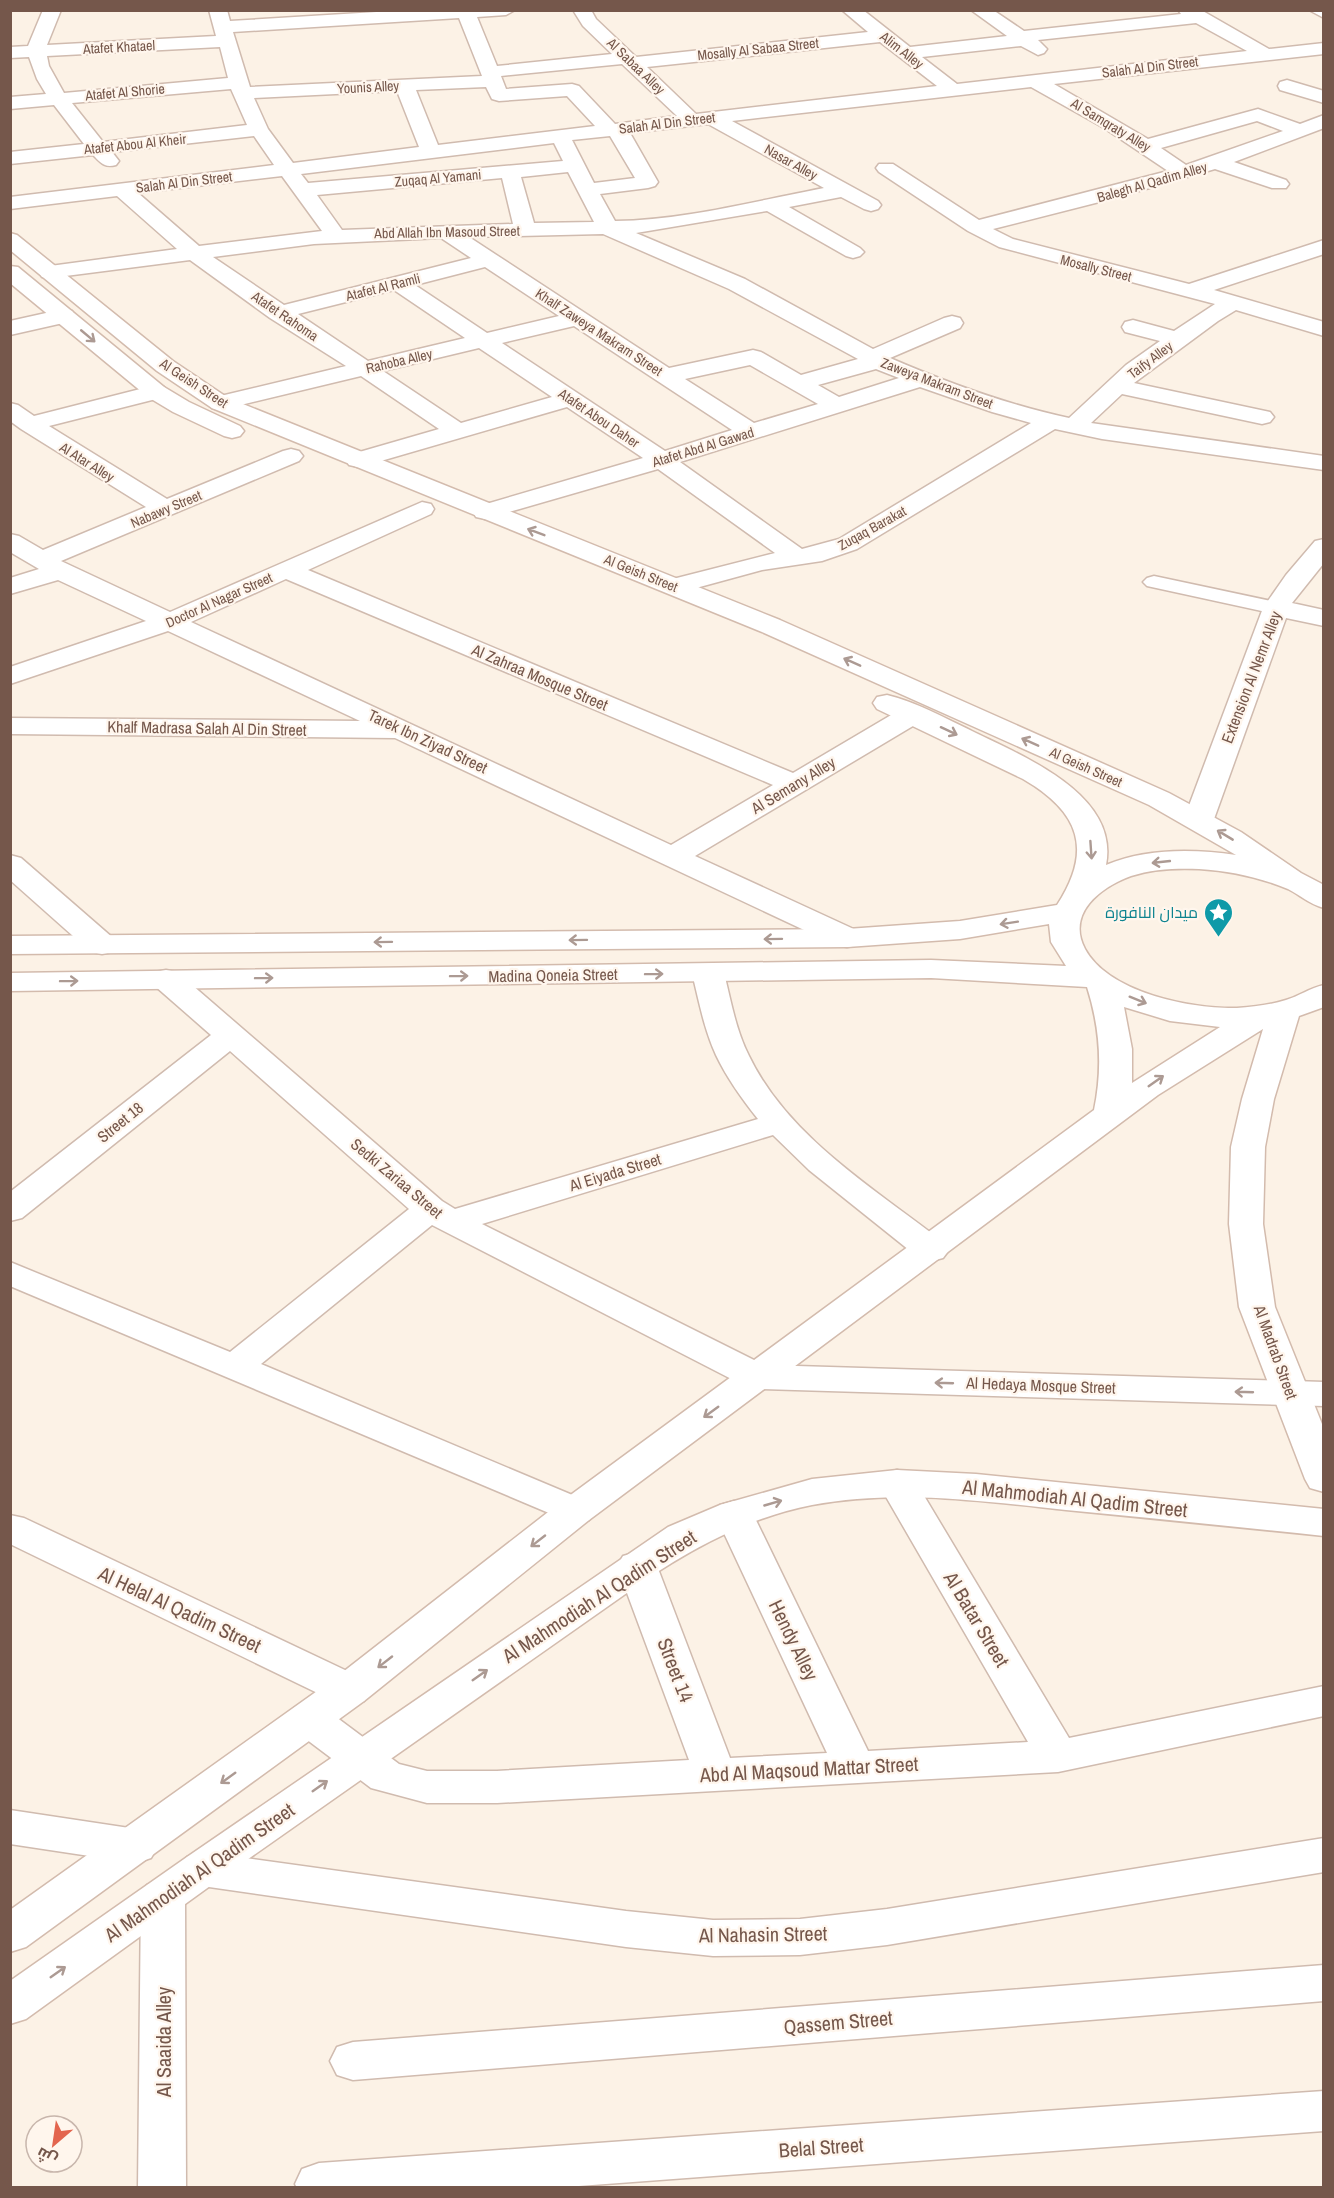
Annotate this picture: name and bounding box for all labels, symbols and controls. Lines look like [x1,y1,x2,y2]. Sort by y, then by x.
street label: Alim Alley [876,27,928,73]
street label: Al Sabaa Alley [602,33,669,98]
street label: Mosally Al Sabaa Street [696,34,820,64]
street label: Atafet Khatael [82,36,155,58]
street label: Salah Al Din Street [1101,52,1199,82]
street label: Younis Alley [336,76,400,98]
street label: Atafet Al Shorie [83,80,166,105]
street label: Al Samqraty Alley [1067,94,1154,156]
street label: Salah Al Din Street [618,108,716,138]
street label: Atafet Abou Al Kheir [82,130,187,158]
street label: Nasar Alley [761,140,821,184]
street label: Balegh Al Qadim Alley [1095,158,1209,206]
street label: Zuqaq Al Yamani [394,165,482,191]
street label: Salah Al Din Street [135,167,233,197]
street label: Abd Allah Ibn Masoud Street [373,222,520,242]
street label: Mosally Street [1059,250,1133,286]
street label: Atafet Al Ramli [343,269,422,305]
street label: Khalf Zaweya Makram Street [532,284,666,380]
street label: Atafet Rahoma [247,287,322,345]
one-way arrow [80,329,95,343]
street label: Taify Alley [1124,337,1176,383]
street label: Rahoba Alley [364,345,434,377]
street label: Zaweya Makram Street [878,353,996,413]
street label: Al Geish Street [156,354,232,412]
street label: Atafet Abou Daher [554,384,643,452]
street label: Atafet Abd Al Gawad [649,423,756,471]
street label: Al Atar Alley [55,438,118,486]
street label: Nabawy Street [128,486,204,532]
street label: Zuqaq Barakat [835,502,909,554]
one-way arrow [528,526,546,537]
street label: Al Geish Street [601,550,680,596]
street label: Doctor Al Nagar Street [163,568,275,632]
street label: Extension Al Nemr Alley [1216,607,1287,746]
street label: Al Zahraa Mosque Street [468,638,612,716]
one-way arrow [844,656,862,668]
street label: Tarek Ibn Ziyad Street [365,704,492,778]
street label: Khalf Madrasa Salah Al Din Street [107,715,307,741]
one-way arrow [940,726,958,737]
one-way arrow [1022,736,1040,747]
street label: Al Geish Street [1046,743,1125,791]
street label: Al Semany Alley [746,751,840,819]
one-way arrow [1217,829,1234,841]
one-way arrow [1086,840,1097,859]
one-way arrow [1152,857,1171,868]
place icon: ميدان النافورة [1203,896,1235,938]
place label: ميدان النافورة [1105,901,1198,923]
one-way arrow [1000,917,1020,928]
one-way arrow [764,933,784,945]
one-way arrow [569,934,589,946]
one-way arrow [374,936,394,948]
street label: Madina Qoneia Street [488,963,618,987]
one-way arrow [643,968,663,980]
one-way arrow [448,970,468,982]
one-way arrow [253,972,273,984]
one-way arrow [58,975,78,986]
one-way arrow [1128,996,1146,1007]
one-way arrow [1148,1075,1164,1087]
street label: Street 18 [92,1097,148,1147]
street label: Sedki Zariaa Street [346,1133,448,1223]
street label: Al Eiyada Street [565,1148,664,1197]
street label: Al Madrab Street [1248,1301,1303,1402]
street label: Al Hedaya Mosque Street [965,1371,1116,1399]
one-way arrow [935,1377,955,1388]
one-way arrow [1235,1386,1255,1397]
one-way arrow [703,1405,719,1418]
street label: Al Mahmodiah Al Qadim Street [960,1473,1189,1523]
one-way arrow [763,1497,782,1508]
street label: Al Mahmodiah Al Qadim Street [496,1523,702,1669]
one-way arrow [530,1534,546,1547]
street label: Al Helal Al Qadim Street [93,1559,266,1659]
street label: Al Batar Street [937,1565,1016,1672]
street label: Hendy Alley [763,1595,825,1686]
street label: Street 14 [651,1634,701,1706]
one-way arrow [377,1655,393,1668]
one-way arrow [472,1669,488,1681]
street label: Abd Al Maqsoud Mattar Street [698,1750,919,1788]
one-way arrow [221,1772,237,1784]
one-way arrow [312,1780,328,1792]
street label: Al Mahmodiah Al Qadim Street [98,1796,300,1948]
street label: Al Nahasin Street [698,1919,828,1949]
one-way arrow [50,1966,66,1978]
street label: Al Saaida Alley [150,1986,177,2098]
street label: Qassem Street [782,2004,894,2040]
north arrow [24,2114,84,2174]
street label: Belal Street [778,2131,865,2163]
text: ش [32,2143,61,2172]

